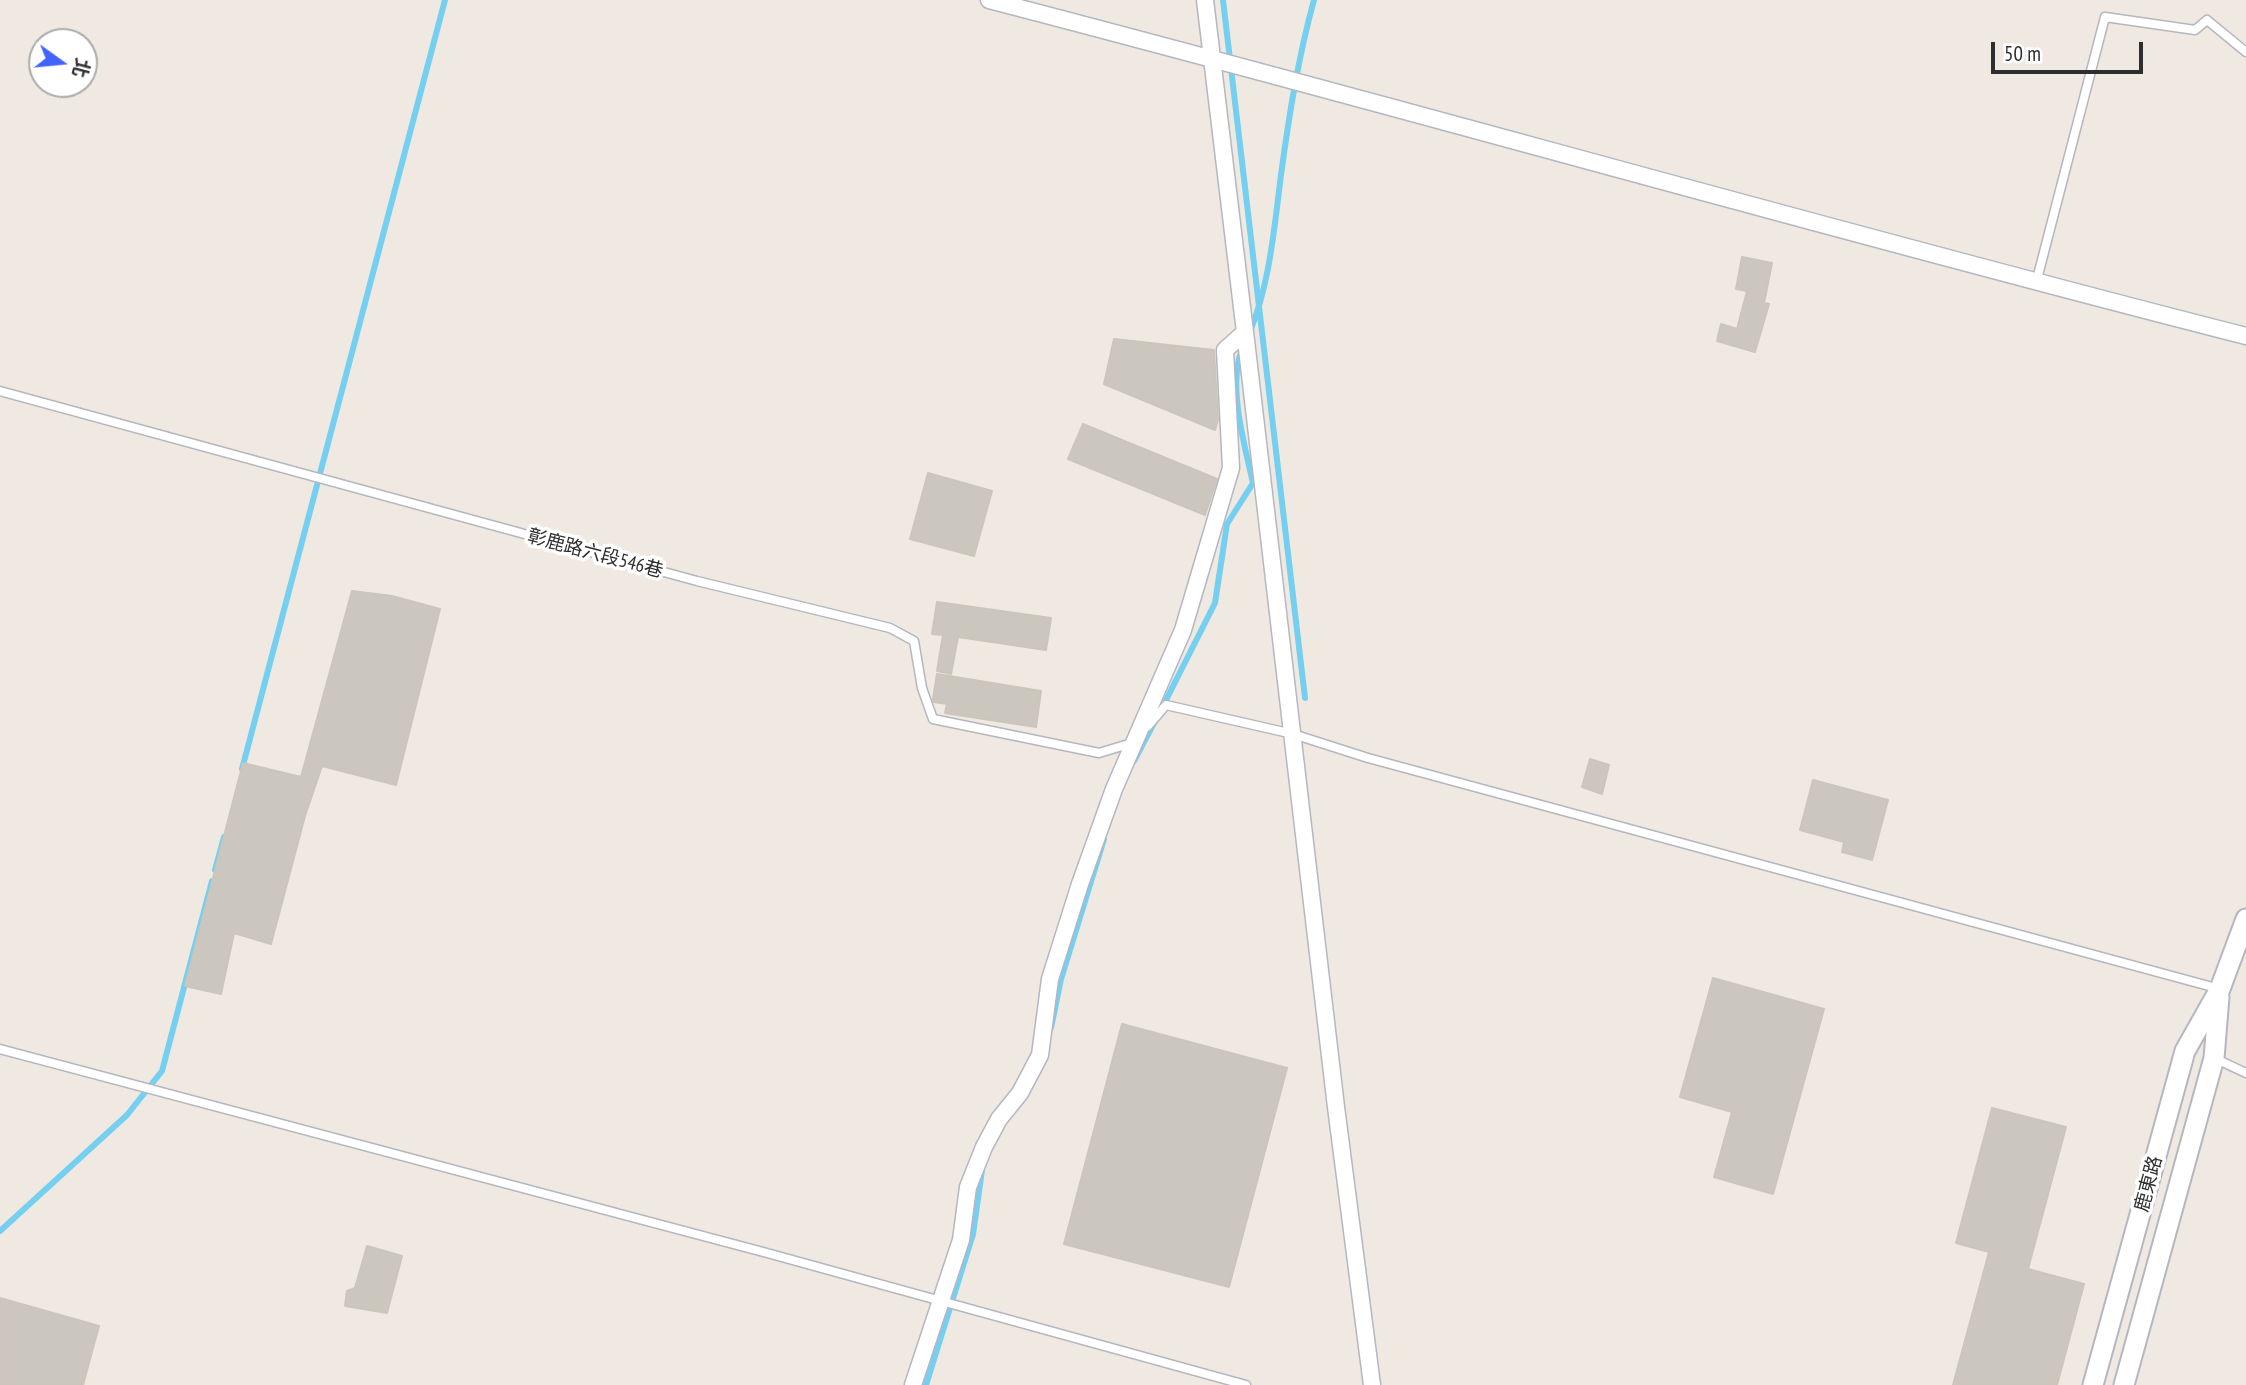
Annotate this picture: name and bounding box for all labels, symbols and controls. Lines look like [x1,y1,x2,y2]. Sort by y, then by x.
north arrow [28,28,98,98]
scale bar [1994,28,2146,72]
text: 50 m [2004,40,2041,67]
text: 北 [67,56,95,80]
street label: 彰鹿路六段546巷 [525,525,665,583]
street label: 鹿東路 [2131,1154,2167,1214]

